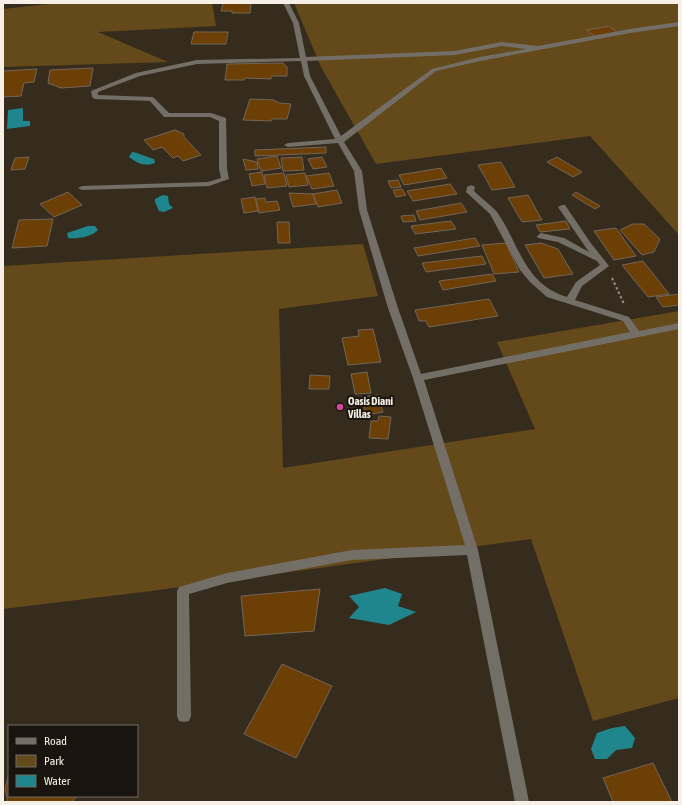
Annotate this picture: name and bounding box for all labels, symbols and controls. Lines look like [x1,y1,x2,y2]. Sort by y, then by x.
place label: Oasis Diani Villas [347,395,393,420]
marker: Oasis Diani Villas [335,402,345,412]
legend [8,725,138,797]
text: Road [44,734,67,748]
text: Park [44,754,65,768]
text: Water [44,774,71,788]

